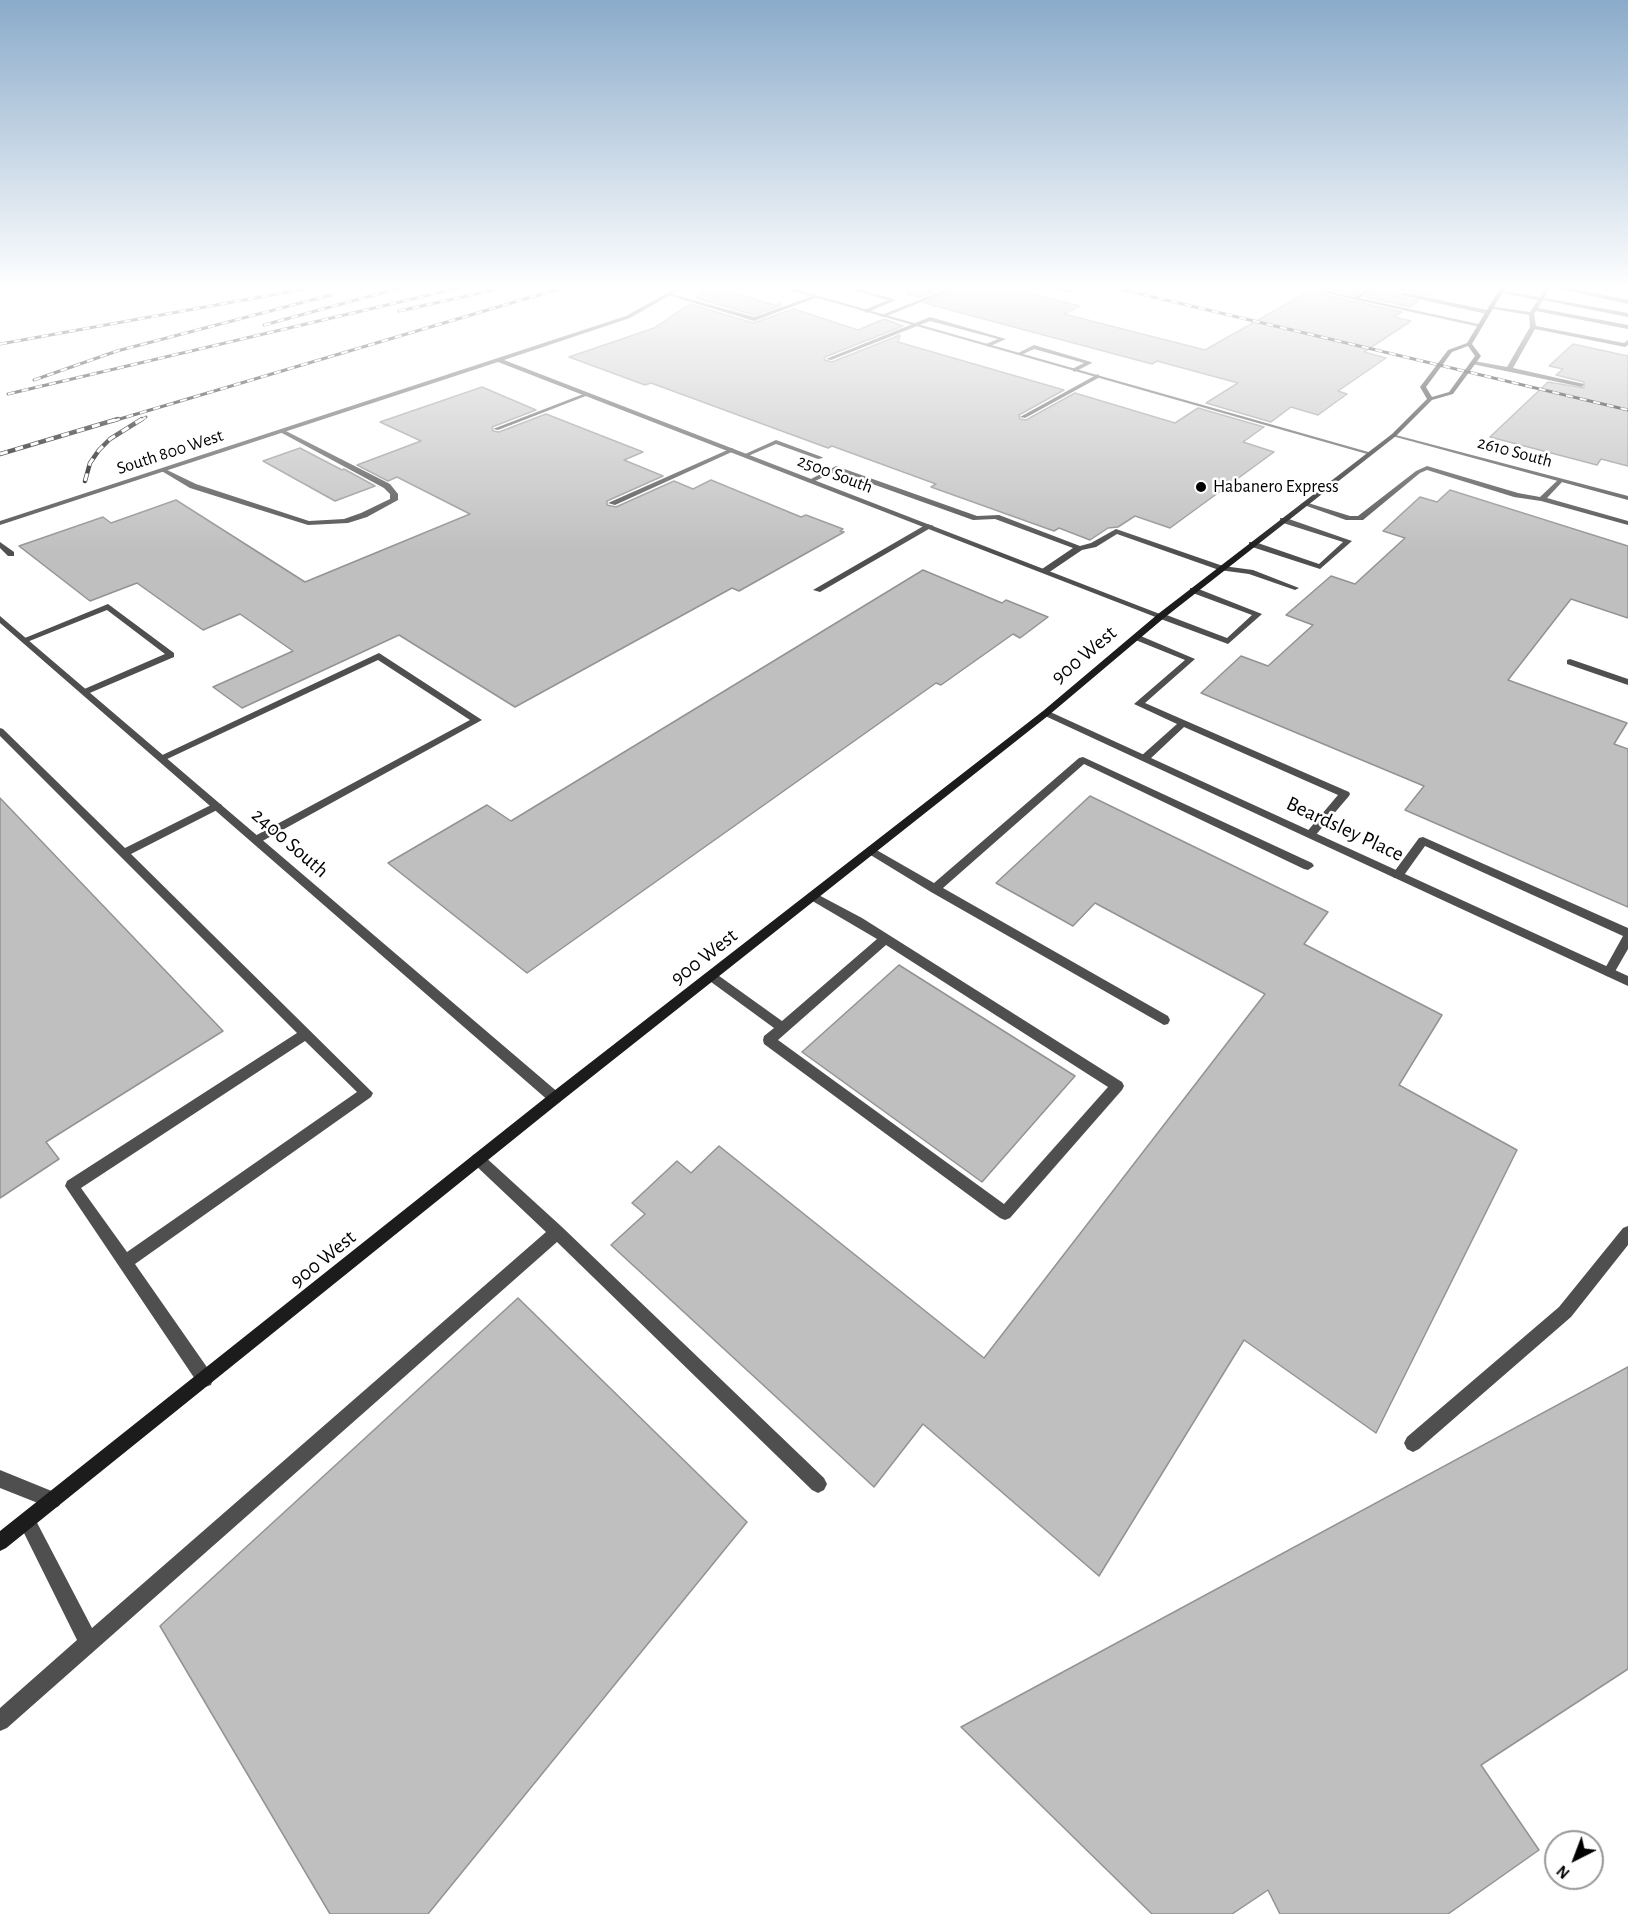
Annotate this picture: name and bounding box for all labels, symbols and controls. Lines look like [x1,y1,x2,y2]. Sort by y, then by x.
street label: South 800 West [114,425,226,479]
street label: 2610 South [1475,432,1555,472]
street label: 2500 South [794,450,876,498]
place label: Habanero Express [1213,476,1339,498]
marker: Habanero Express [1194,480,1208,494]
street label: 900 West [1046,620,1122,690]
street label: Beardsley Place [1282,791,1408,867]
street label: 2400 South [246,803,334,883]
street label: 900 West [666,923,742,991]
street label: 900 West [285,1225,361,1293]
north arrow [1544,1830,1604,1890]
text: N [1554,1862,1573,1882]

